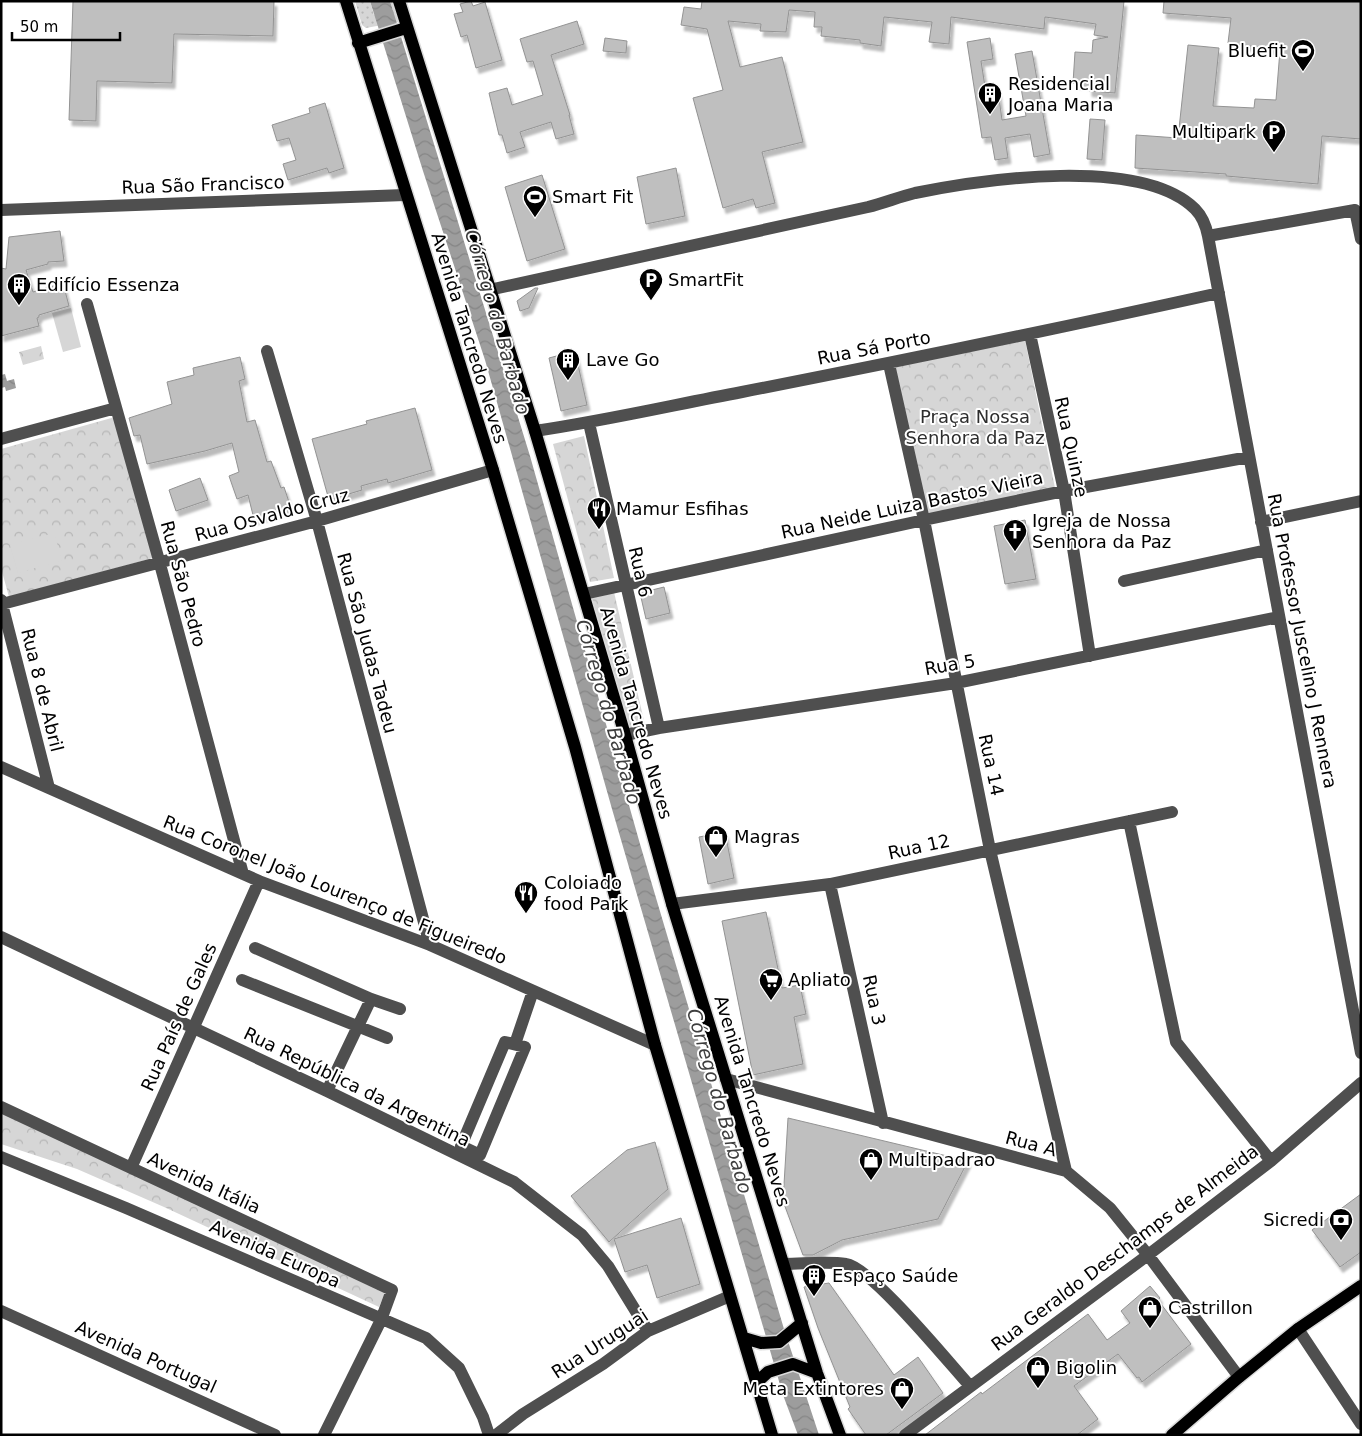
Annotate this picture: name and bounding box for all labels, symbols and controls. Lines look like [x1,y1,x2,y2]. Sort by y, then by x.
scale bar [12,10,120,42]
text: 50 m [20,18,58,36]
sports icon: Bluefit [1290,38,1316,72]
place label: Bluefit [1228,40,1286,61]
place label: Residencial Joana Maria [1007,73,1114,115]
building icon: Residencial Joana Maria [977,81,1003,115]
parking icon: Multipark [1261,119,1287,153]
place label: Multipark [1172,121,1257,142]
street label: Rua São Francisco [121,171,285,198]
sports icon: Smart Fit [522,184,548,218]
place label: Smart Fit [552,186,633,207]
water label: Córrego do Barbado [461,227,535,417]
street label: Avenida Tancredo Neves [427,230,512,446]
parking icon: SmartFit [638,267,664,301]
place label: SmartFit [668,269,744,290]
building icon: Edifício Essenza [6,272,32,306]
place label: Edifício Essenza [36,274,180,295]
street label: Rua Sá Porto [816,326,932,369]
building icon: Lave Go [555,347,581,381]
place label: Lave Go [586,349,659,370]
street label: Rua Quinze [1051,395,1092,499]
park label: Praça Nossa Senhora da Paz [905,406,1045,448]
street label: Rua Neide Luiza Bastos Vieira [779,466,1045,543]
street label: Rua Osvaldo Cruz [192,484,351,545]
street label: Rua Professor Juscelino J Rennera [1264,492,1341,790]
restaurant icon: Mamur Esfihas [586,496,612,530]
place label: Mamur Esfihas [616,498,749,519]
place label: Igreja de Nossa Senhora da Paz [1032,510,1171,552]
street label: Rua São Pedro [157,518,210,649]
church icon: Igreja de Nossa Senhora da Paz [1002,518,1028,552]
street label: Rua 6 [624,545,656,599]
street label: Rua São Judas Tadeu [333,550,402,736]
street label: Avenida Tancredo Neves [596,604,677,821]
water label: Córrego do Barbado [572,617,646,807]
street label: Rua 8 de Abril [17,626,68,754]
street label: Rua 5 [923,650,977,679]
street label: Rua 14 [975,732,1008,798]
street label: Rua Coronel João Lourenço de Figueiredo [160,811,510,968]
shop icon: Magras [703,824,729,858]
place label: Magras [734,826,800,847]
street label: Rua 12 [886,830,952,863]
place label: Coloiado food Park [544,872,629,914]
restaurant icon: Coloiado food Park [513,880,539,914]
street label: Rua País de Gales [136,940,221,1094]
supermarket icon: Apliato [758,967,784,1001]
place label: Apliato [788,969,851,990]
street label: Rua 3 [859,973,890,1027]
street label: Avenida Tancredo Neves [710,993,795,1209]
water label: Córrego do Barbado [683,1006,757,1196]
street label: Rua República da Argentina [240,1022,474,1151]
street label: Rua A [1003,1127,1060,1161]
street label: Rua Geraldo Deschamps de Almeida [987,1140,1262,1355]
street label: Avenida Itália [144,1147,264,1218]
shop icon: Multipadrao [858,1147,884,1181]
place label: Multipadrao [888,1149,995,1170]
bank icon: Sicredi [1328,1207,1354,1241]
place label: Sicredi [1263,1209,1324,1230]
street label: Avenida Europa [207,1215,344,1292]
building icon: Espaço Saúde [801,1263,827,1297]
place label: Espaço Saúde [832,1265,958,1286]
shop icon: Castrillon [1137,1295,1163,1329]
place label: Castrillon [1168,1297,1253,1318]
street label: Rua Uruguai [548,1305,652,1383]
street label: Avenida Portugal [72,1316,220,1397]
shop icon: Bigolin [1025,1355,1051,1389]
place label: Bigolin [1056,1357,1117,1378]
shop icon: Meta Extintores [889,1376,915,1410]
place label: Meta Extintores [743,1378,884,1399]

